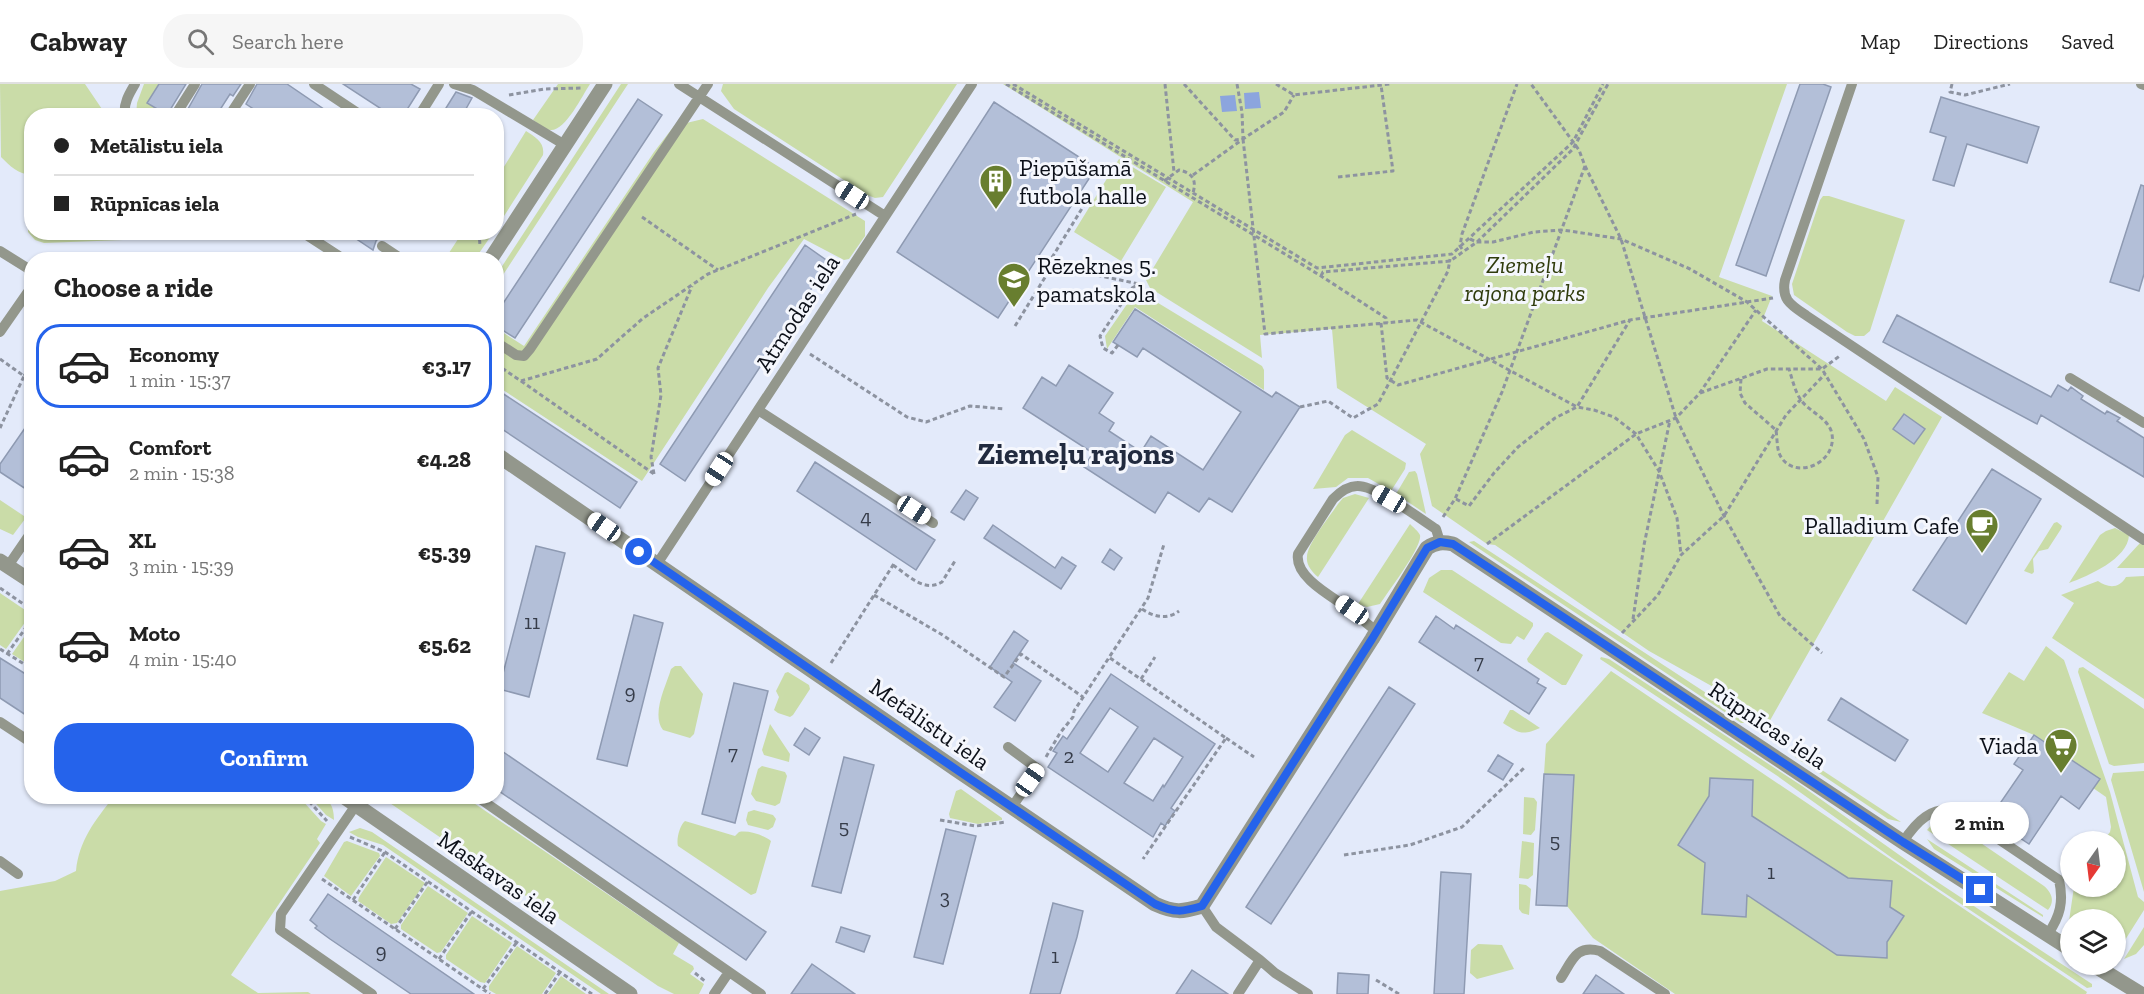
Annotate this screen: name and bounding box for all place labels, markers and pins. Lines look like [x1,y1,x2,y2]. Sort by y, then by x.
place label: Piepūšamā futbola halle [1019,153,1147,210]
building icon: Piepūšamā futbola halle [978,163,1014,210]
place label: Rēzeknes 5. pamatskola [1037,251,1156,308]
school or university icon: Rēzeknes 5. pamatskola [996,261,1032,308]
cafe icon: Palladium Cafe [1964,507,2000,554]
place label: Palladium Cafe [1804,511,1959,540]
supermarket icon: Viada [2043,727,2079,774]
place label: Viada [1979,731,2038,760]

